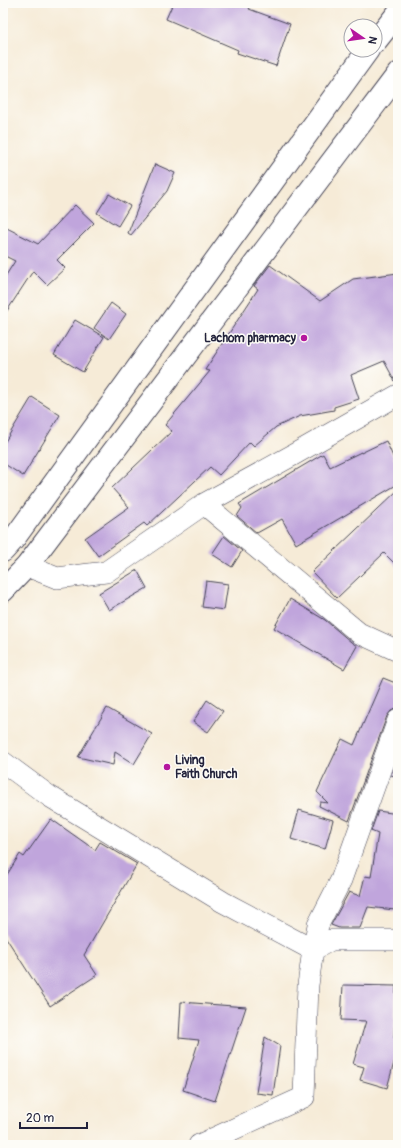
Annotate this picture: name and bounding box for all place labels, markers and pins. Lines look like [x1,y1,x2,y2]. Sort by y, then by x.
place label: Lachom pharmacy [204,331,297,346]
marker: Lachom pharmacy [299,333,309,343]
place label: Living Faith Church [175,753,238,782]
marker: Living Faith Church [162,762,172,772]

